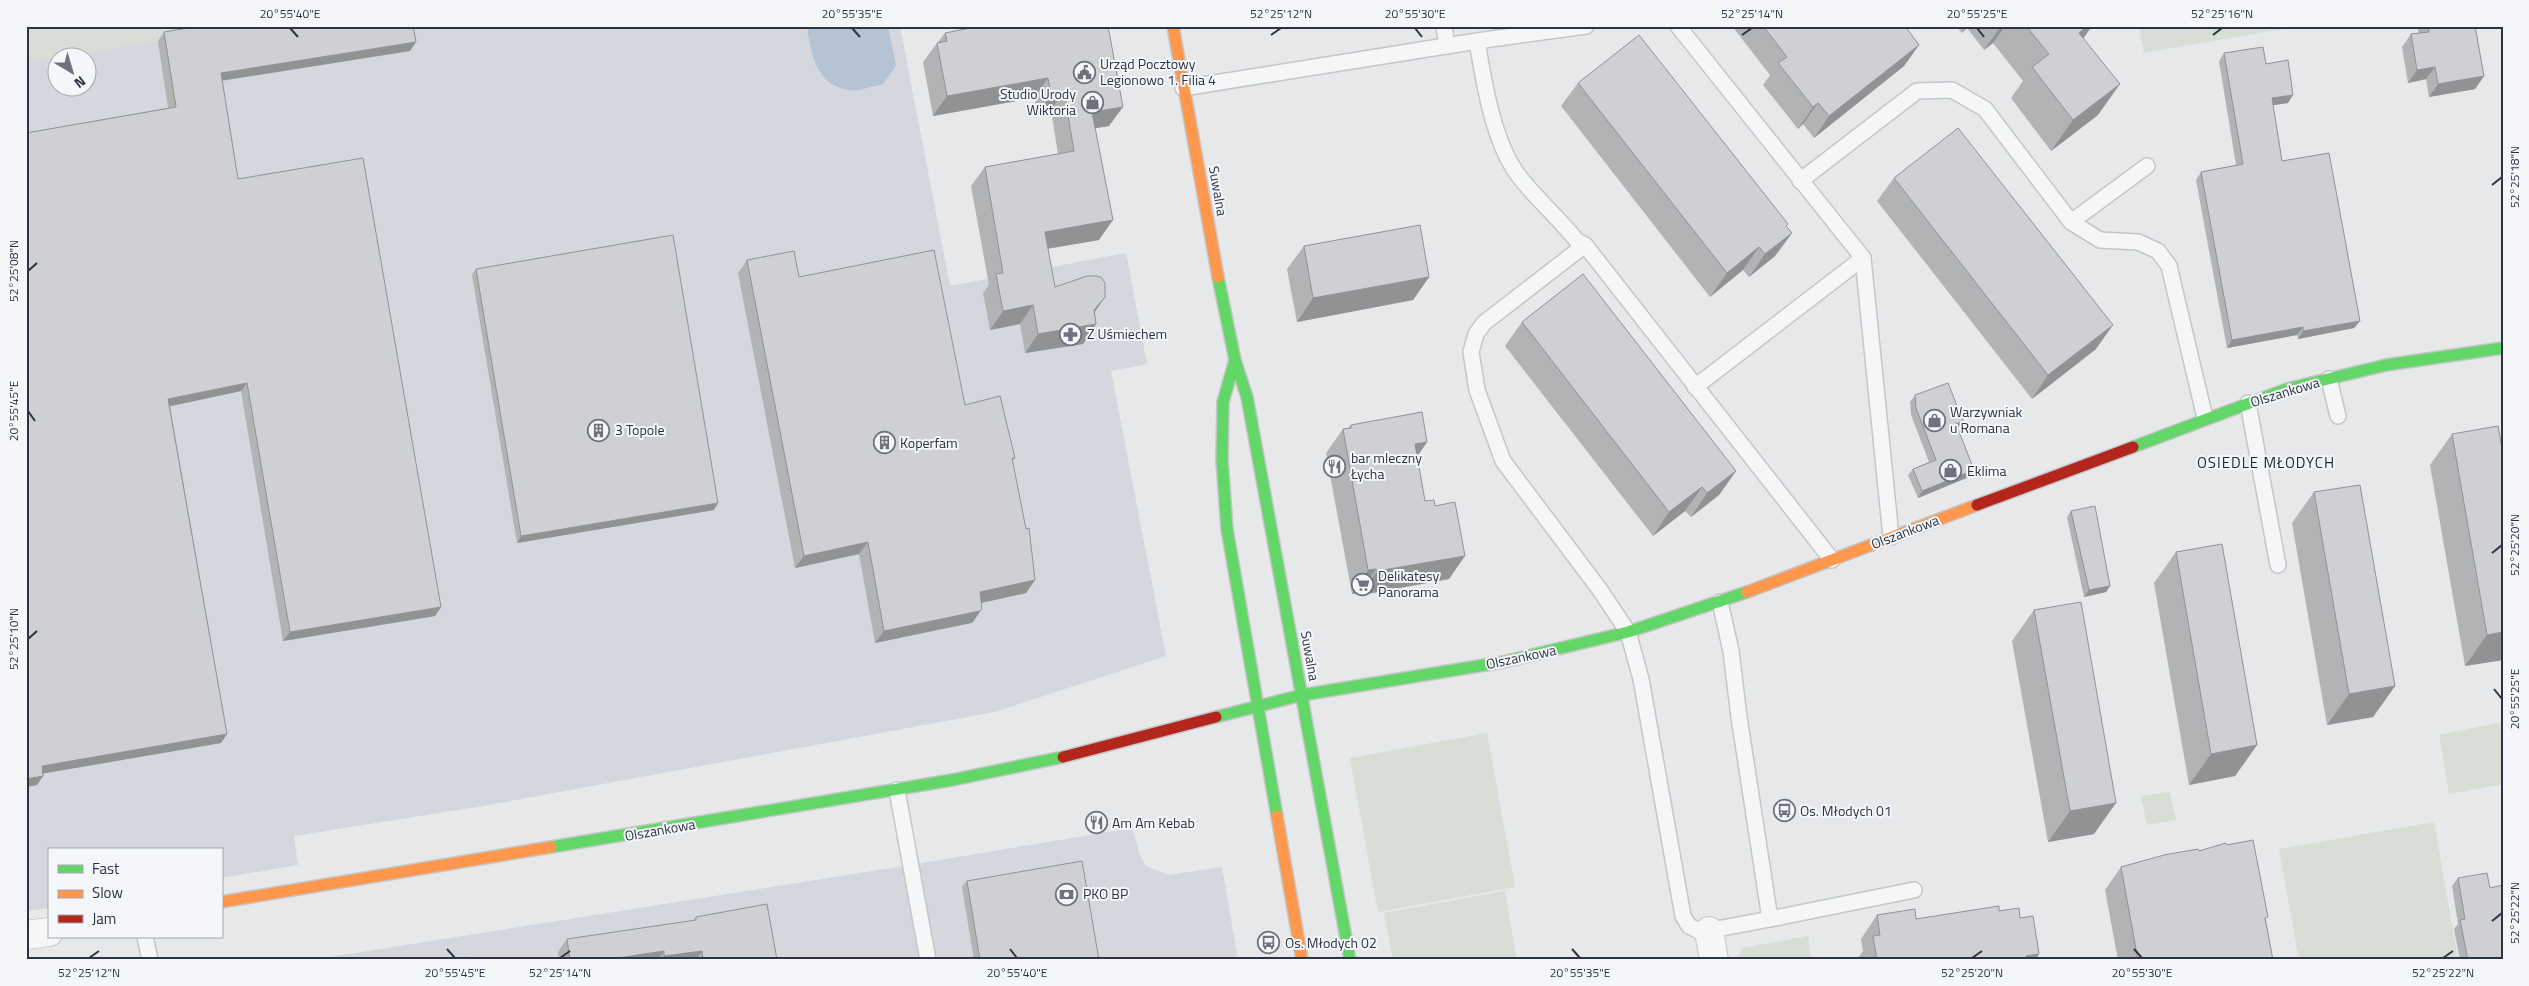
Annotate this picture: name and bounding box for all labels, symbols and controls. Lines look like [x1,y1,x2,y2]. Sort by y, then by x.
text: 20°55'40"E [260,4,321,23]
text: 20°55'35"E [822,4,883,23]
text: 52°25'12"N [1250,4,1312,23]
text: 20°55'30"E [1385,4,1446,23]
text: 52°25'14"N [1721,4,1783,23]
text: 20°55'25"E [1947,4,2008,23]
text: 52°25'16"N [2191,4,2253,23]
north arrow [48,48,98,98]
place label: Urząd Pocztowy Legionowo 1. Filia 4 [1100,53,1216,90]
public building icon: Urząd Pocztowy Legionowo 1. Filia 4 [1072,60,1096,84]
text: N [70,71,91,94]
place label: Studio Urody Wiktoria [1000,83,1076,120]
shop icon: Studio Urody Wiktoria [1080,90,1104,114]
text: 52°25'18"N [2505,146,2524,208]
street label: Suwalna [1204,164,1233,218]
text: 52°25'08"N [4,240,23,302]
pharmacy icon: Z Uśmiechem [1059,322,1083,346]
place label: Z Uśmiechem [1087,323,1167,344]
street label: Olszankowa [2248,371,2322,412]
text: 20°55'45"E [4,380,23,441]
place label: Warzywniak u Romana [1950,401,2022,438]
shop icon: Warzywniak u Romana [1922,408,1946,432]
building icon: 3 Topole [587,418,611,442]
place label: 3 Topole [615,419,664,440]
building icon: Koperfam [872,431,896,455]
place label: Koperfam [900,432,958,453]
place label: bar mleczny Łycha [1350,447,1422,484]
district label: OSIEDLE MŁODYCH [2197,451,2335,474]
restaurant icon: bar mleczny Łycha [1323,454,1347,478]
shop icon: Eklima [1939,459,1963,483]
place label: Eklima [1967,460,2006,481]
street label: Olszankowa [1868,509,1942,554]
text: 52°25'20"N [2505,514,2524,576]
place label: Delikatesy Panorama [1378,565,1439,602]
supermarket icon: Delikatesy Panorama [1350,572,1374,596]
text: 52°25'10"N [4,608,23,670]
street label: Suwalna [1296,629,1325,683]
street label: Olszankowa [1484,639,1558,674]
text: 20°55'25"E [2505,668,2524,729]
bus stop icon: Os. Młodych 01 [1772,799,1796,823]
place label: Os. Młodych 01 [1800,800,1892,821]
restaurant icon: Am Am Kebab [1084,811,1108,835]
place label: Am Am Kebab [1112,812,1195,833]
street label: Olszankowa [623,813,697,846]
legend [48,848,222,938]
text: Fast [92,857,120,880]
text: Slow [92,881,123,904]
bank icon: PKO BP [1055,882,1079,906]
text: 52°25'22"N [2505,882,2524,944]
place label: PKO BP [1083,883,1128,904]
text: Jam [92,907,116,930]
bus stop icon: Os. Młodych 02 [1257,931,1281,955]
place label: Os. Młodych 02 [1285,932,1377,953]
text: 52°25'12"N [58,963,120,982]
text: 20°55'45"E [425,963,486,982]
text: 52°25'14"N [529,963,591,982]
text: 20°55'40"E [987,963,1048,982]
text: 20°55'35"E [1550,963,1611,982]
text: 52°25'20"N [1941,963,2003,982]
text: 20°55'30"E [2112,963,2173,982]
text: 52°25'22"N [2412,963,2474,982]

